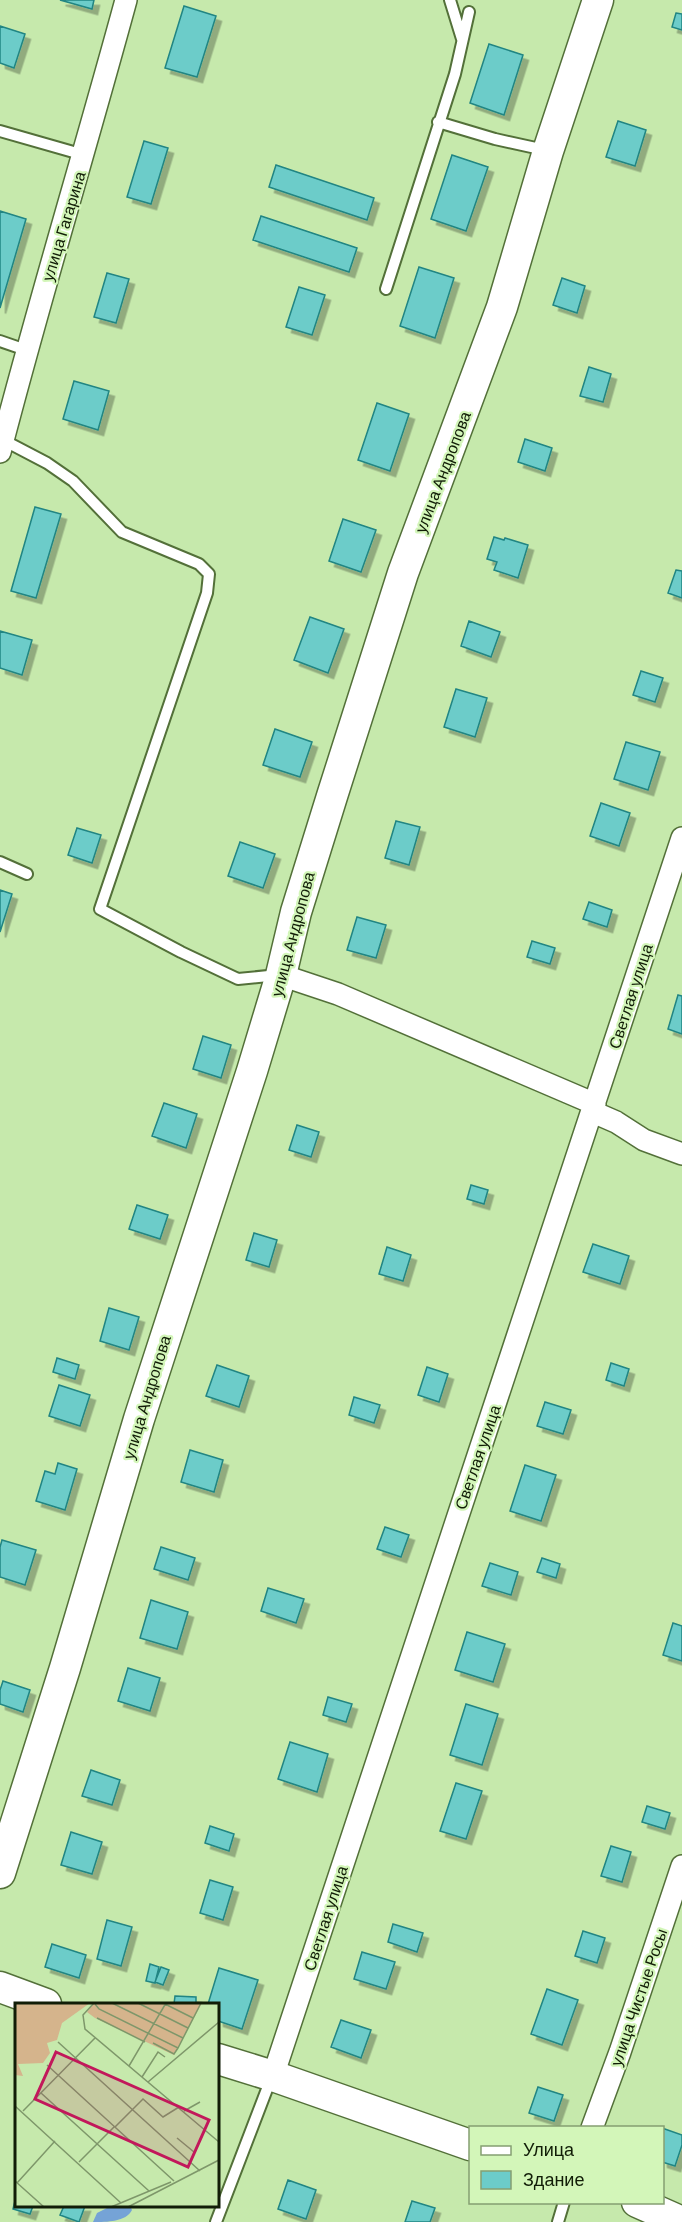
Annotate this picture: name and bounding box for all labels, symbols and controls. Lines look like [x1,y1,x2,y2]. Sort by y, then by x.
street label: улица Гагарина [37,169,89,283]
street label: улица Андропова [410,408,474,535]
street label: улица Андропова [266,869,318,999]
street label: Светлая улица [604,941,656,1051]
street label: улица Андропова [118,1333,174,1461]
street label: Светлая улица [450,1402,504,1512]
street label: Светлая улица [299,1863,351,1973]
street label: улица Чистые Росы [606,1926,670,2068]
inset map [15,2003,219,2207]
legend [469,2126,664,2204]
text: Улица [523,2138,575,2160]
text: Здание [523,2168,584,2190]

